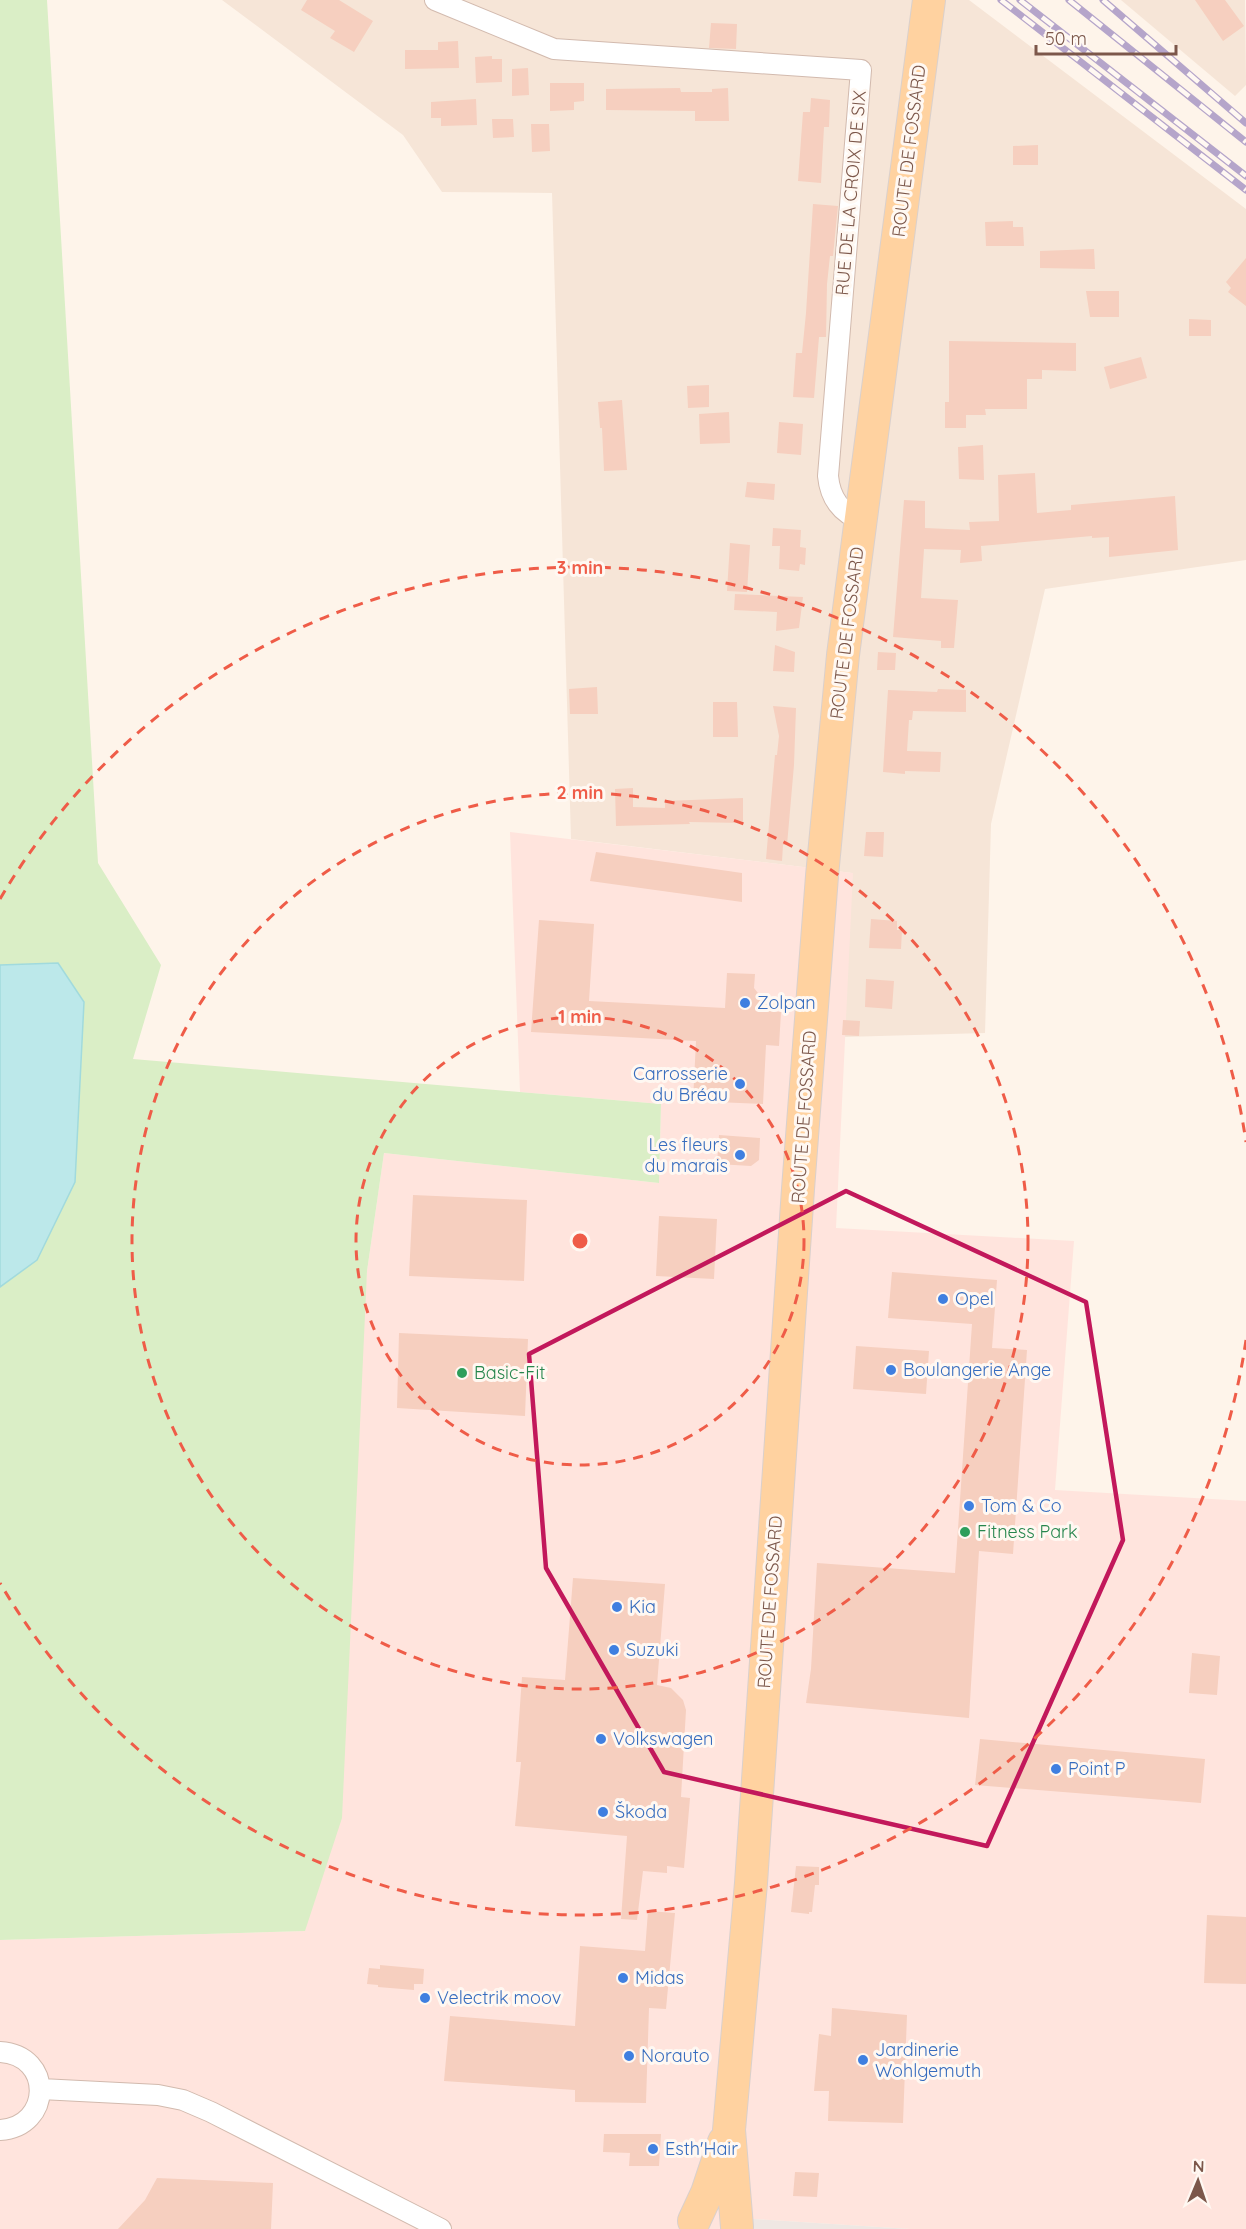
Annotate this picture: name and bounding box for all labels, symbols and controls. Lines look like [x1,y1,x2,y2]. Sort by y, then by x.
scale bar [1036,18,1176,56]
text: 50 m [1045,27,1087,50]
street label: ROUTE DE FOSSARD [887,63,930,238]
street label: RUE DE LA CROIX DE SIX [830,90,871,296]
street label: ROUTE DE FOSSARD [825,545,868,720]
text: 3 min [557,556,603,579]
text: 2 min [557,781,603,804]
place label: Zolpan [757,991,816,1014]
marker: Zolpan [738,996,752,1010]
text: 1 min [558,1005,602,1028]
street label: ROUTE DE FOSSARD [786,1030,821,1204]
place label: Carrosserie du Bréau [633,1062,728,1106]
marker: Carrosserie du Bréau [733,1077,747,1091]
place label: Les fleurs du marais [644,1133,728,1177]
marker: Les fleurs du marais [733,1148,747,1162]
centre of rings [570,1231,590,1251]
place label: Opel [955,1287,994,1310]
marker: Opel [936,1292,950,1306]
place label: Boulangerie Ange [903,1358,1051,1381]
place label: Basic-Fit [474,1361,545,1384]
marker: Boulangerie Ange [884,1363,898,1377]
marker: Basic-Fit [455,1366,469,1380]
place label: Tom & Co [981,1494,1062,1517]
marker: Tom & Co [962,1499,976,1513]
street label: ROUTE DE FOSSARD [752,1515,787,1689]
place label: Fitness Park [977,1520,1078,1543]
marker: Fitness Park [958,1525,972,1539]
place label: Kia [629,1595,656,1618]
marker: Kia [610,1600,624,1614]
place label: Suzuki [626,1638,679,1661]
marker: Suzuki [607,1643,621,1657]
place label: Volkswagen [613,1727,714,1750]
marker: Volkswagen [594,1732,608,1746]
place label: Point P [1068,1757,1125,1780]
marker: Point P [1049,1762,1063,1776]
place label: Škoda [615,1800,667,1823]
marker: Škoda [596,1805,610,1819]
place label: Midas [635,1966,684,1989]
marker: Midas [616,1971,630,1985]
place label: Velectrik moov [437,1986,561,2009]
marker: Velectrik moov [418,1991,432,2005]
place label: Jardinerie Wohlgemuth [875,2038,981,2082]
place label: Norauto [641,2044,710,2067]
marker: Norauto [622,2049,636,2063]
marker: Jardinerie Wohlgemuth [856,2053,870,2067]
place label: Esth'Hair [665,2137,738,2160]
marker: Esth'Hair [646,2142,660,2156]
north arrow [1168,2151,1228,2211]
text: N [1192,2156,1205,2176]

